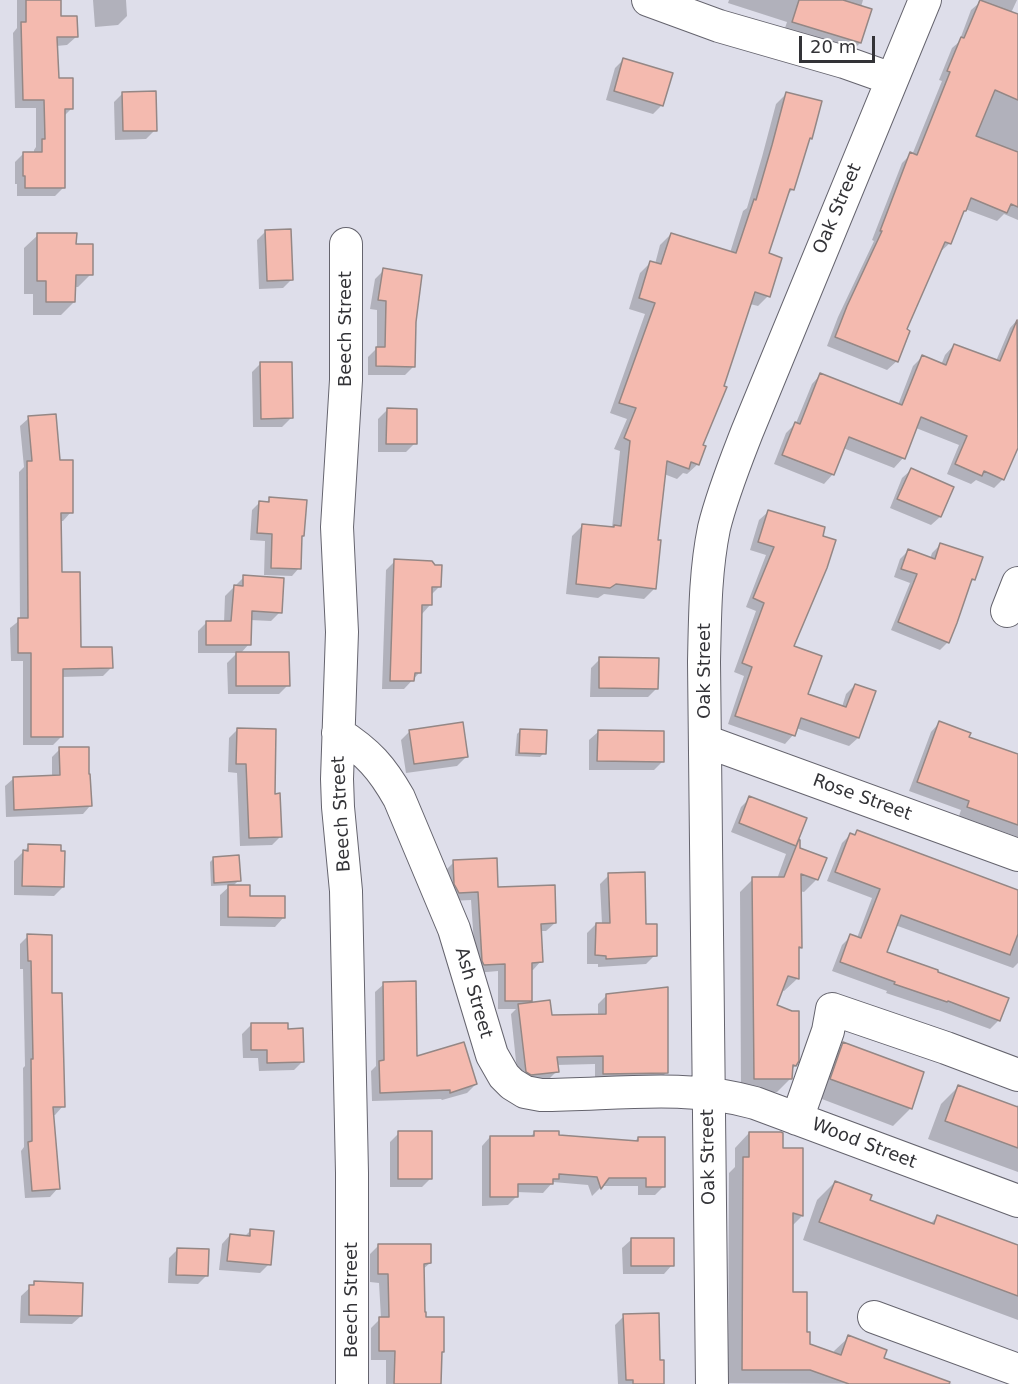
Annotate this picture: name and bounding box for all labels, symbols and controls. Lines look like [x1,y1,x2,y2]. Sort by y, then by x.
scale bar [802,24,878,62]
text: 20 m [810,36,856,57]
street label: Oak Street [809,161,867,257]
street label: Beech Street [335,271,357,387]
street label: Oak Street [694,623,716,719]
street label: Beech Street [328,755,356,873]
street label: Rose Street [810,770,914,826]
street label: Ash Street [450,945,496,1041]
street label: Oak Street [697,1109,721,1205]
street label: Wood Street [808,1114,920,1174]
street label: Beech Street [341,1242,363,1358]

